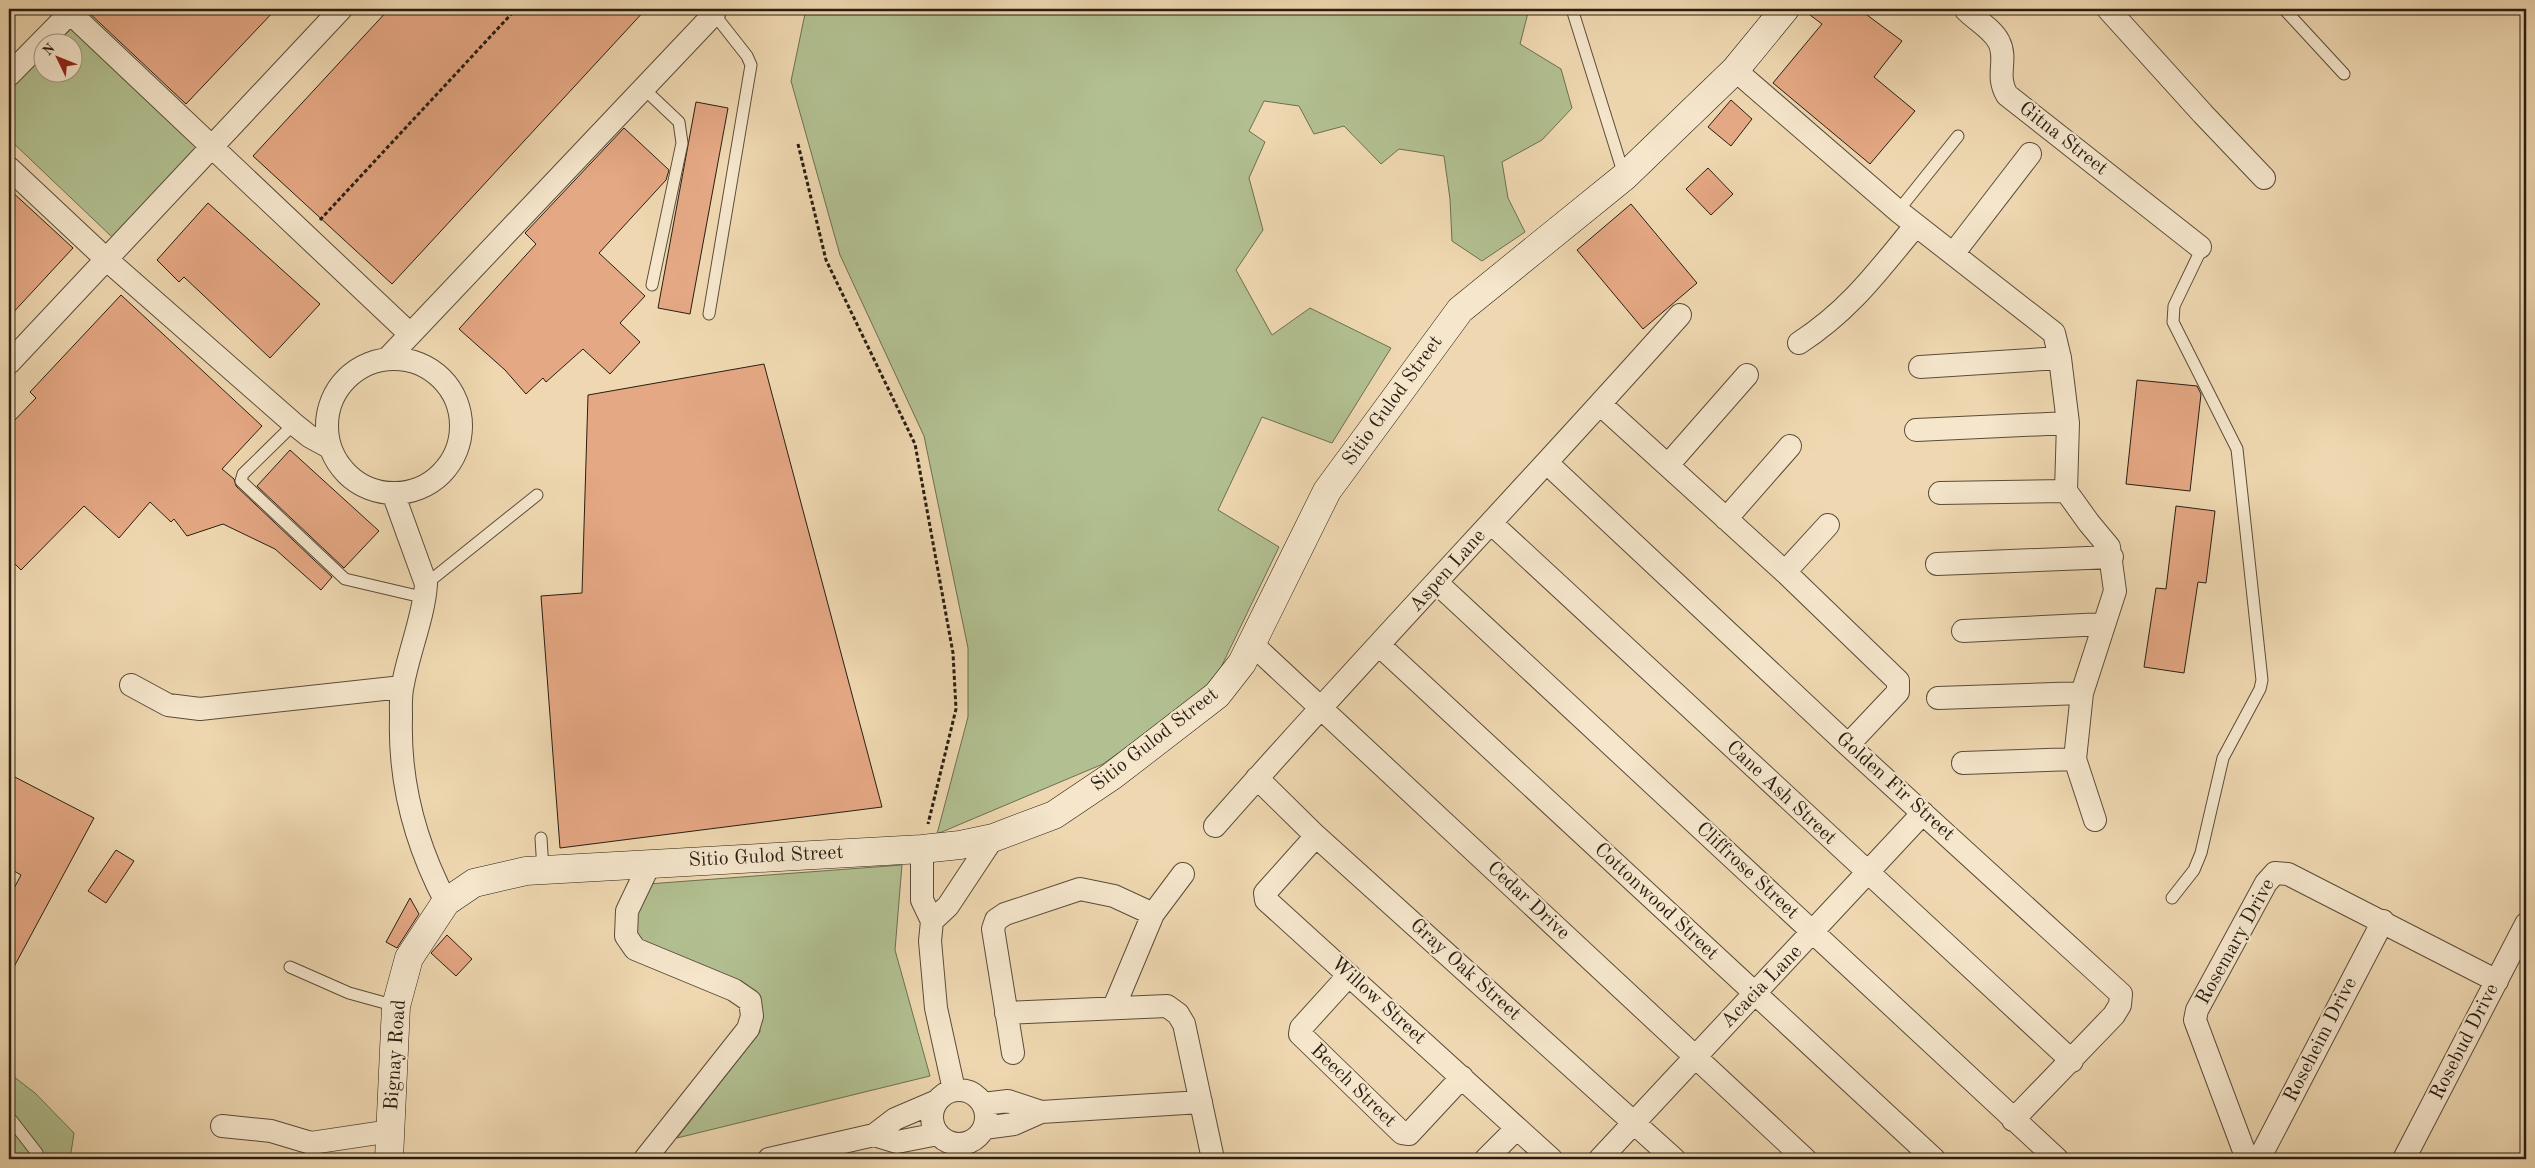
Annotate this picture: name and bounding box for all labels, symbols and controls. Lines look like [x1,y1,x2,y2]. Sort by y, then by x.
north arrow [32,32,82,82]
text: N [40,41,58,59]
street label: Gitna Street [2015,98,2111,180]
street label: Sitio Gulod Street [1339,332,1447,470]
street label: Aspen Lane [1406,526,1490,616]
street label: Sitio Gulod Street [1088,684,1222,796]
street label: Golden Fir Street [1832,729,1958,845]
street label: Cane Ash Street [1722,737,1840,849]
street label: Cliffrose Street [1692,819,1802,923]
street label: Cottonwood Street [1590,840,1722,964]
street label: Sitio Gulod Street [688,843,844,871]
street label: Cedar Drive [1483,858,1573,944]
street label: Rosemary Drive [2193,876,2279,1008]
street label: Gray Oak Street [1406,915,1524,1025]
street label: Acacia Lane [1718,942,1806,1032]
street label: Willow Street [1327,953,1429,1049]
street label: Roseheim Drive [2281,974,2361,1106]
street label: Rosebud Drive [2427,981,2503,1103]
street label: Bignay Road [382,999,410,1111]
street label: Beech Street [1306,1040,1400,1132]

